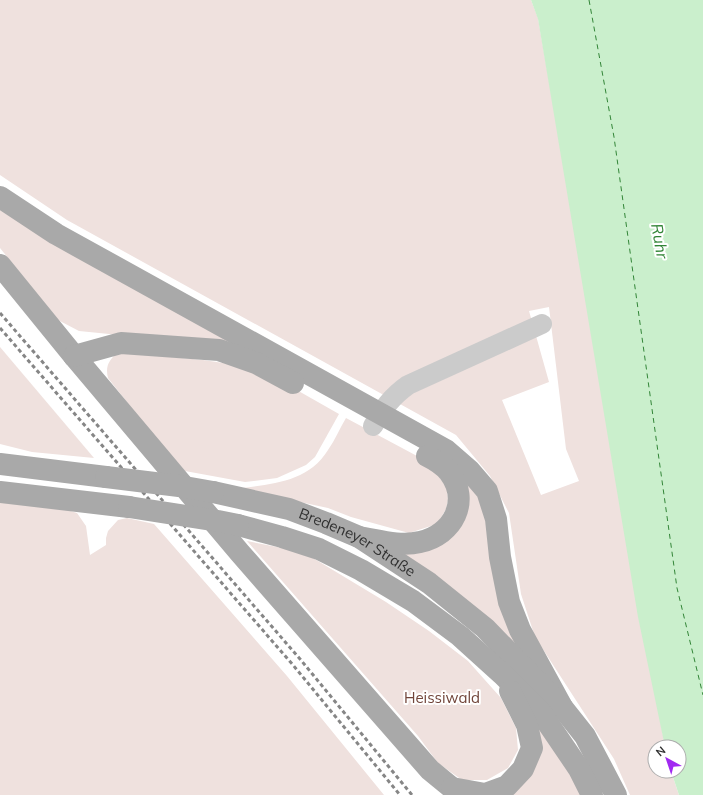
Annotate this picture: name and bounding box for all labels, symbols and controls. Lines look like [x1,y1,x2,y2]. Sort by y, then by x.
water label: Ruhr [647,222,673,261]
street label: Bredeneyer Straße [296,504,419,581]
park label: Heissiwald [404,688,480,707]
north arrow [647,739,687,779]
text: N [653,743,668,759]

